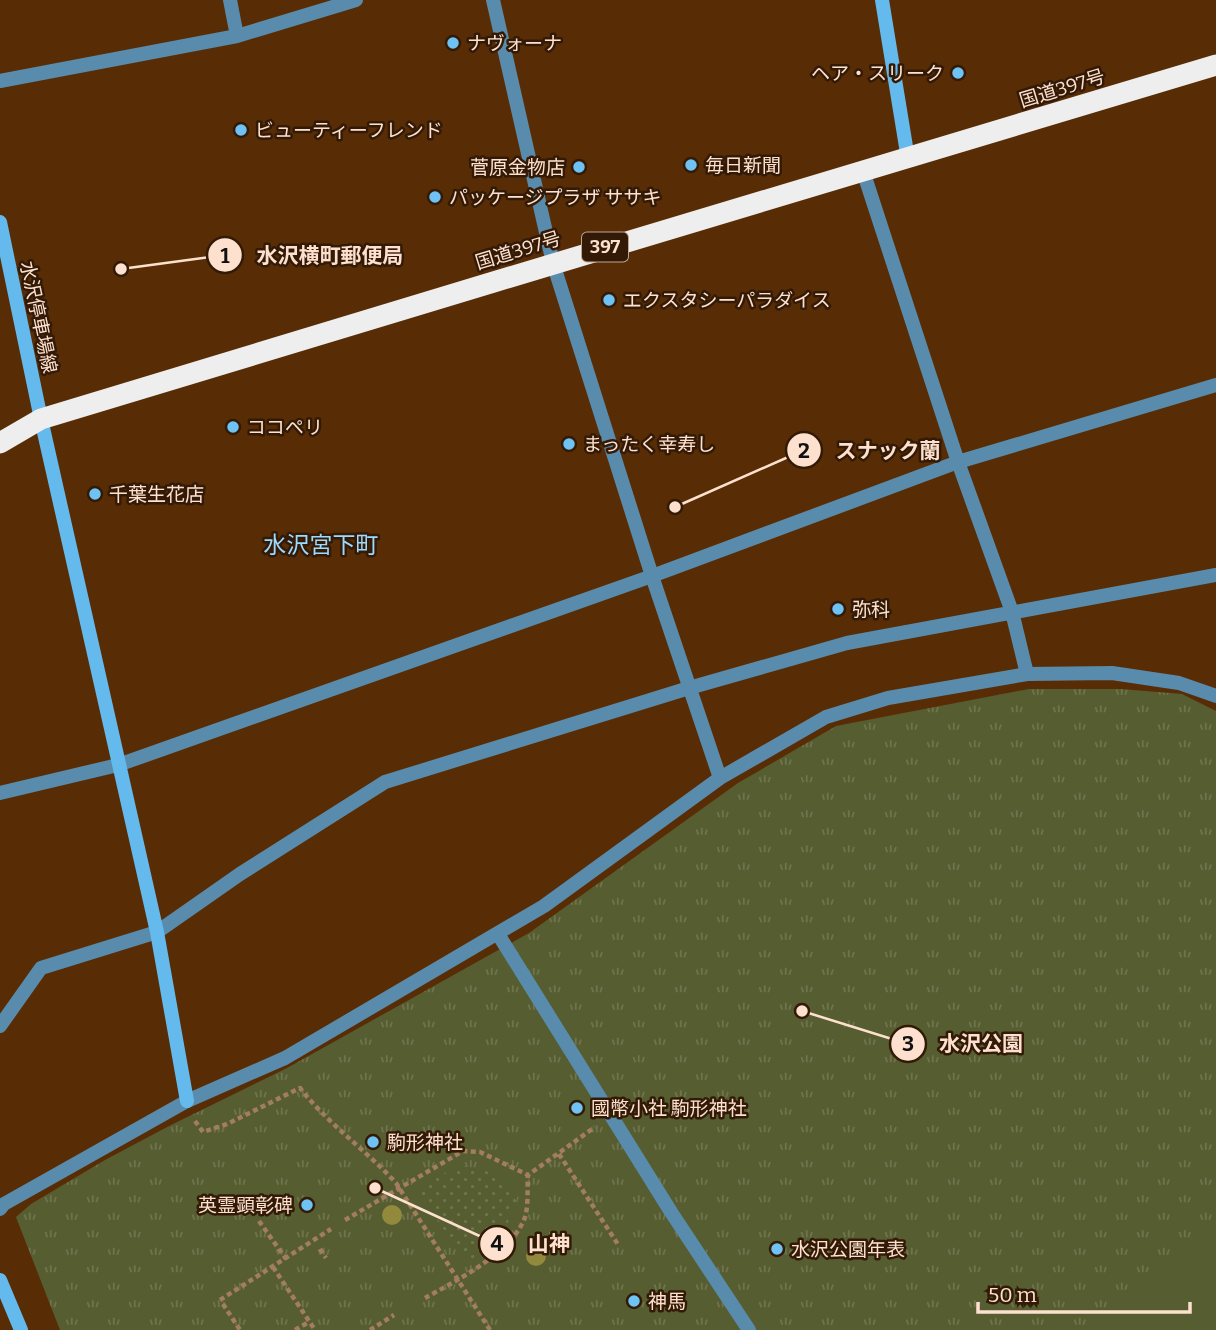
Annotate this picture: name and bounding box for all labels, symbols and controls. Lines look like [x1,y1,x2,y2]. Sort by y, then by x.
place label: ナヴォーナ [467,32,562,55]
marker: ナヴォーナ [445,35,461,51]
place label: ヘア・スリーク [811,62,944,85]
marker: ヘア・スリーク [950,65,966,81]
street label: 国道397号 [1017,65,1108,112]
place label: ビューティーフレンド [255,119,443,142]
marker: ビューティーフレンド [233,122,249,138]
place label: 毎日新聞 [705,154,781,177]
place label: 菅原金物店 [470,156,565,179]
marker: 毎日新聞 [683,157,699,173]
marker: 菅原金物店 [571,159,587,175]
place label: パッケージプラザ ササキ [449,186,661,209]
marker: パッケージプラザ ササキ [427,189,443,205]
street label: 国道397号 [473,227,564,274]
road number: 397 [582,232,628,262]
callout: 水沢横町郵便局 [207,234,417,276]
text: 1 [220,243,230,269]
text: 水沢横町郵便局 [257,243,404,269]
street label: 水沢停車場線 [15,259,62,375]
place label: エクスタシーパラダイス [623,289,831,312]
marker: エクスタシーパラダイス [601,292,617,308]
place label: ココペリ [247,416,323,439]
marker: ココペリ [225,419,241,435]
callout: スナック蘭 [787,429,955,471]
place label: まったく幸寿し [583,433,715,456]
marker: まったく幸寿し [561,436,577,452]
text: 2 [798,438,810,464]
text: スナック蘭 [836,438,941,464]
place label: 千葉生花店 [109,483,204,506]
marker: 千葉生花店 [87,486,103,502]
district label: 水沢宮下町 [264,531,379,559]
place label: 弥科 [852,598,890,621]
marker: 弥科 [830,601,846,617]
callout: 水沢公園 [890,1023,1037,1065]
text: 3 [902,1031,914,1057]
text: 水沢公園 [939,1031,1023,1057]
place label: 國幣小社 駒形神社 [591,1097,747,1120]
marker: 國幣小社 駒形神社 [569,1100,585,1116]
place label: 駒形神社 [387,1131,463,1154]
marker: 駒形神社 [365,1134,381,1150]
place label: 英霊顕彰碑 [198,1194,293,1217]
marker: 英霊顕彰碑 [299,1197,315,1213]
callout: 山神 [479,1223,584,1265]
text: 4 [491,1231,504,1257]
text: 山神 [528,1231,570,1257]
place label: 水沢公園年表 [791,1238,905,1261]
marker: 水沢公園年表 [769,1241,785,1257]
scale bar [978,1270,1190,1314]
text: 50 m [988,1282,1037,1308]
place label: 神馬 [648,1290,686,1313]
marker: 神馬 [626,1293,642,1309]

